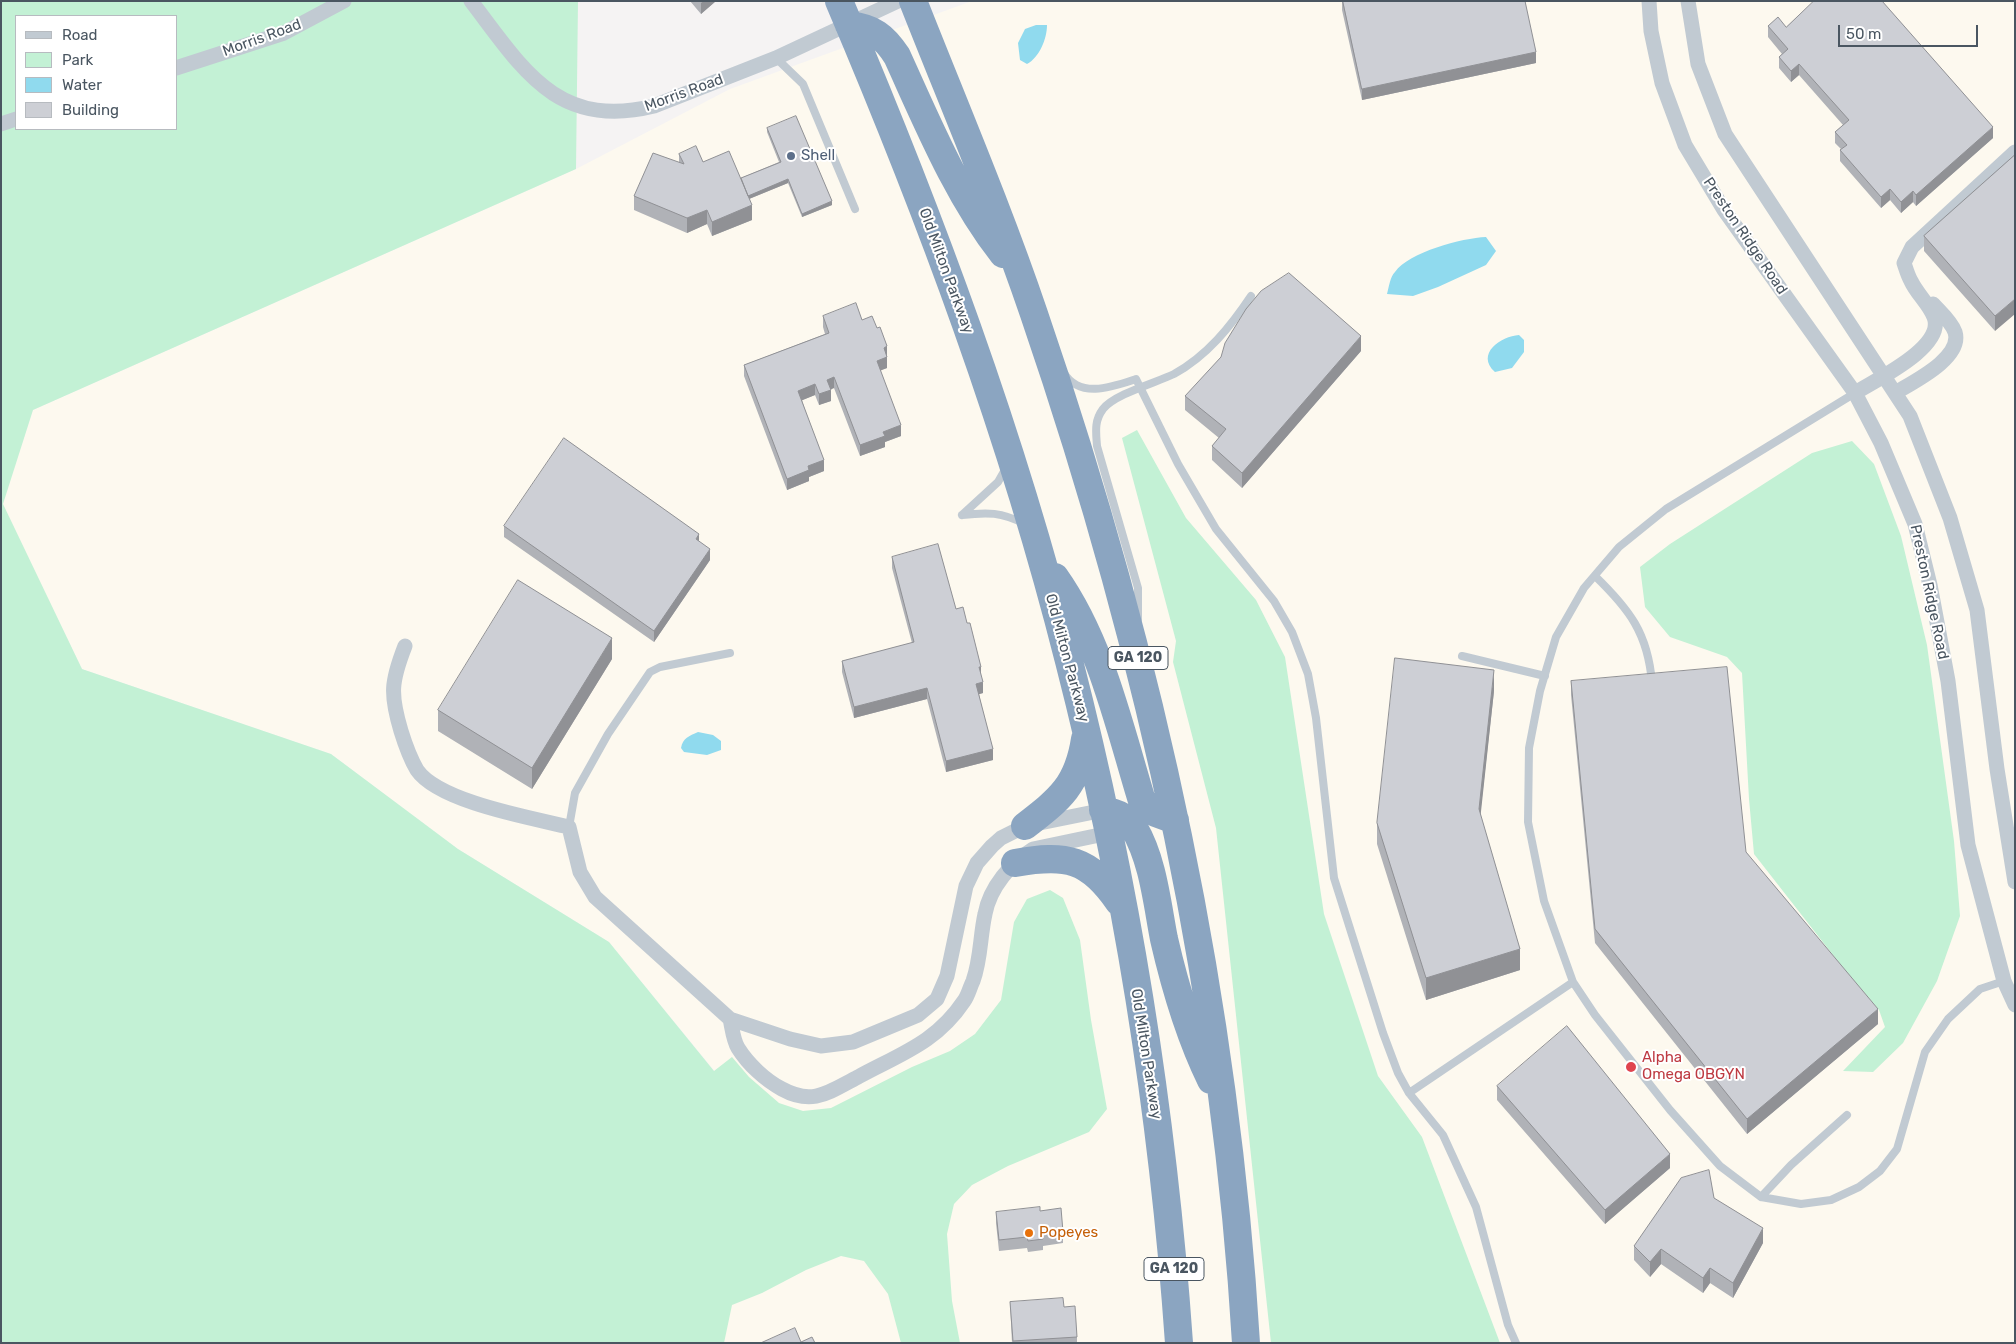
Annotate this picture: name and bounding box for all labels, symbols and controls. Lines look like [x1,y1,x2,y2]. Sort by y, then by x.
legend [15,15,178,130]
street label: Morris Road [220,15,304,61]
scale bar [1841,15,1981,47]
text: 50 m [1846,25,1881,43]
text: Road [62,26,98,44]
text: Park [62,51,93,69]
street label: Morris Road [642,70,726,116]
text: Water [62,76,102,94]
text: Building [62,101,119,119]
place label: Shell [801,147,835,165]
marker: Shell [785,150,797,162]
street label: Preston Ridge Road [1699,174,1791,298]
street label: Old Milton Parkway [915,206,977,336]
street label: Preston Ridge Road [1906,523,1952,661]
street label: Old Milton Parkway [1041,592,1093,724]
road number: GA 120 [1108,646,1168,670]
street label: Old Milton Parkway [1127,987,1165,1121]
place label: Alpha Omega OBGYN [1642,1049,1745,1084]
marker: Alpha Omega OBGYN [1624,1060,1638,1074]
place label: Popeyes [1039,1224,1098,1242]
marker: Popeyes [1023,1227,1035,1239]
road number: GA 120 [1144,1258,1204,1280]

